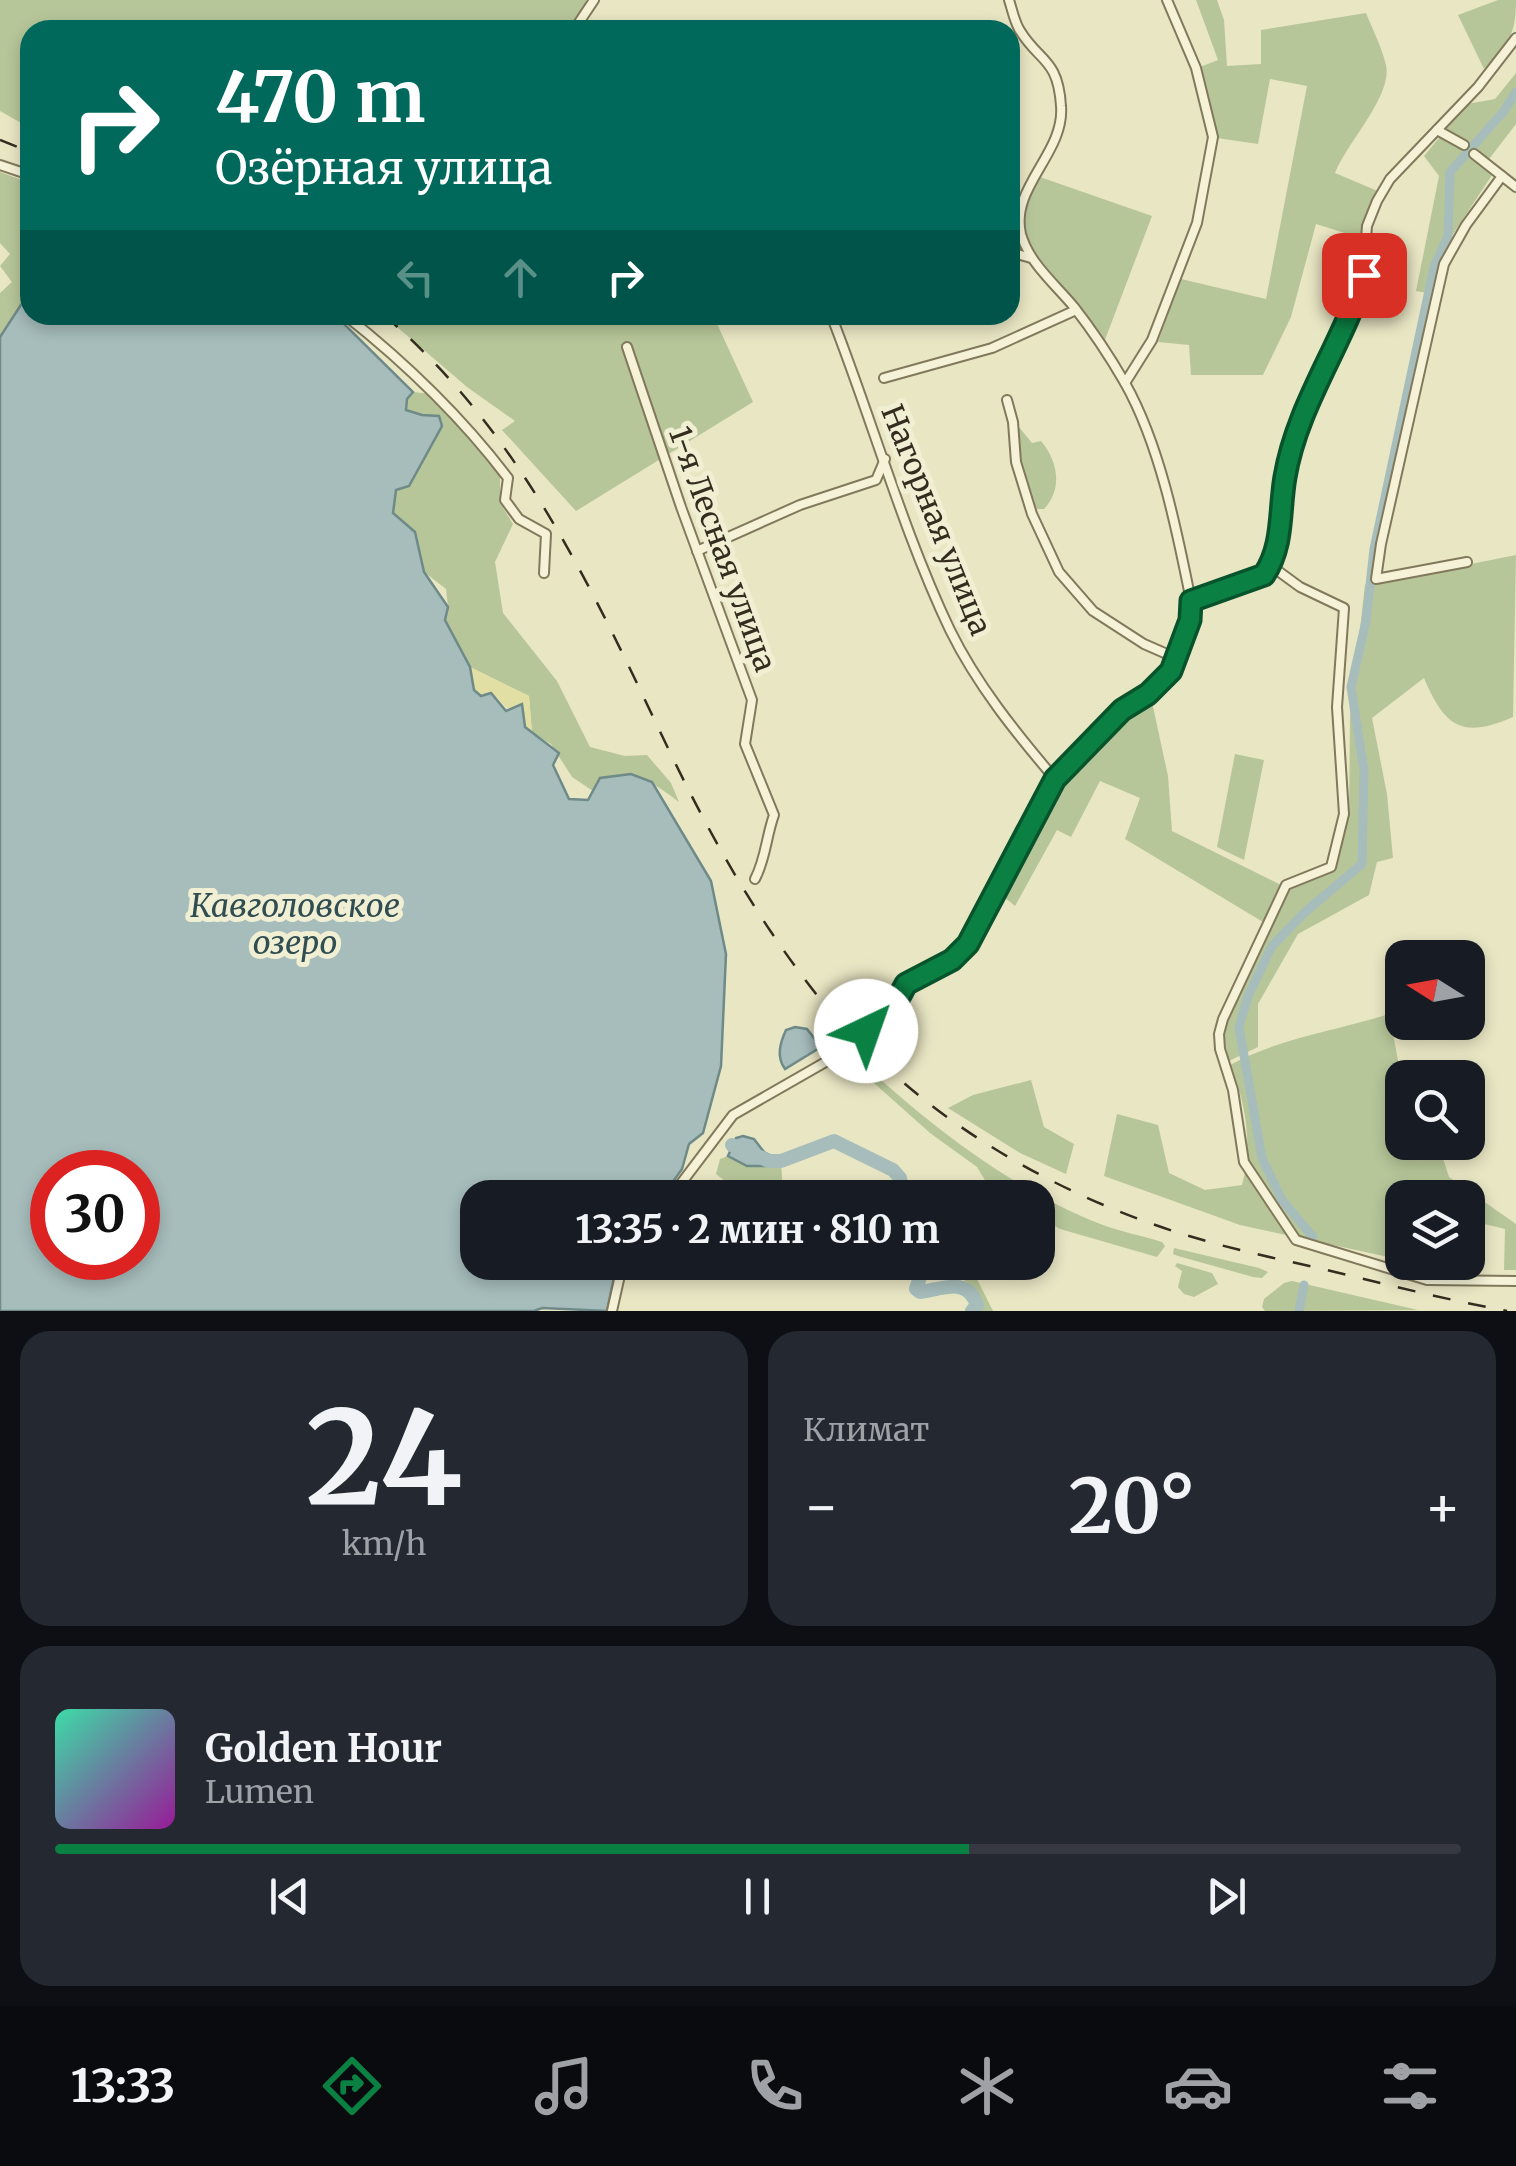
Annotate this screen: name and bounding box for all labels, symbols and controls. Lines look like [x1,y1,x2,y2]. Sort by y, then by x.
text: 470 m [215,53,425,141]
icon: right [50,60,180,190]
text: Озёрная улица [215,140,552,196]
pin [1322,233,1407,318]
icon: arrive [1337,248,1392,303]
icon: left [388,250,443,305]
icon: ahead [493,250,548,305]
icon: right [598,250,653,305]
street label: Нагорная улица [873,399,1000,640]
street label: 1-я Лесная улица [661,421,785,676]
water label: Кавголовское озеро [190,886,400,963]
north arrow [1385,940,1485,1040]
map controls [1385,940,1485,1280]
position arrow [814,979,918,1083]
button: search [1385,1060,1485,1160]
speed limit sign: 30 [30,1150,160,1280]
button: layers [1385,1180,1485,1280]
text: 13:35 · 2 мин · 810 m [575,1206,940,1253]
text: 24 [306,1377,462,1540]
text: Климат [803,1410,929,1450]
text: 20° [1068,1459,1196,1553]
text: − [803,1472,840,1541]
text: + [1424,1472,1461,1541]
text: km/h [342,1524,426,1564]
text: Golden Hour [205,1725,442,1772]
text: Lumen [205,1772,314,1812]
icon: previous [262,1869,317,1924]
icon: pause [730,1869,785,1924]
icon: next [1199,1869,1254,1924]
icon: directions [317,2051,387,2121]
icon: music [529,2051,599,2121]
icon: phone [740,2051,810,2121]
icon: climate [952,2051,1022,2121]
icon: car [1163,2051,1233,2121]
icon: filters [1375,2051,1445,2121]
text: 13:33 [71,2058,175,2114]

